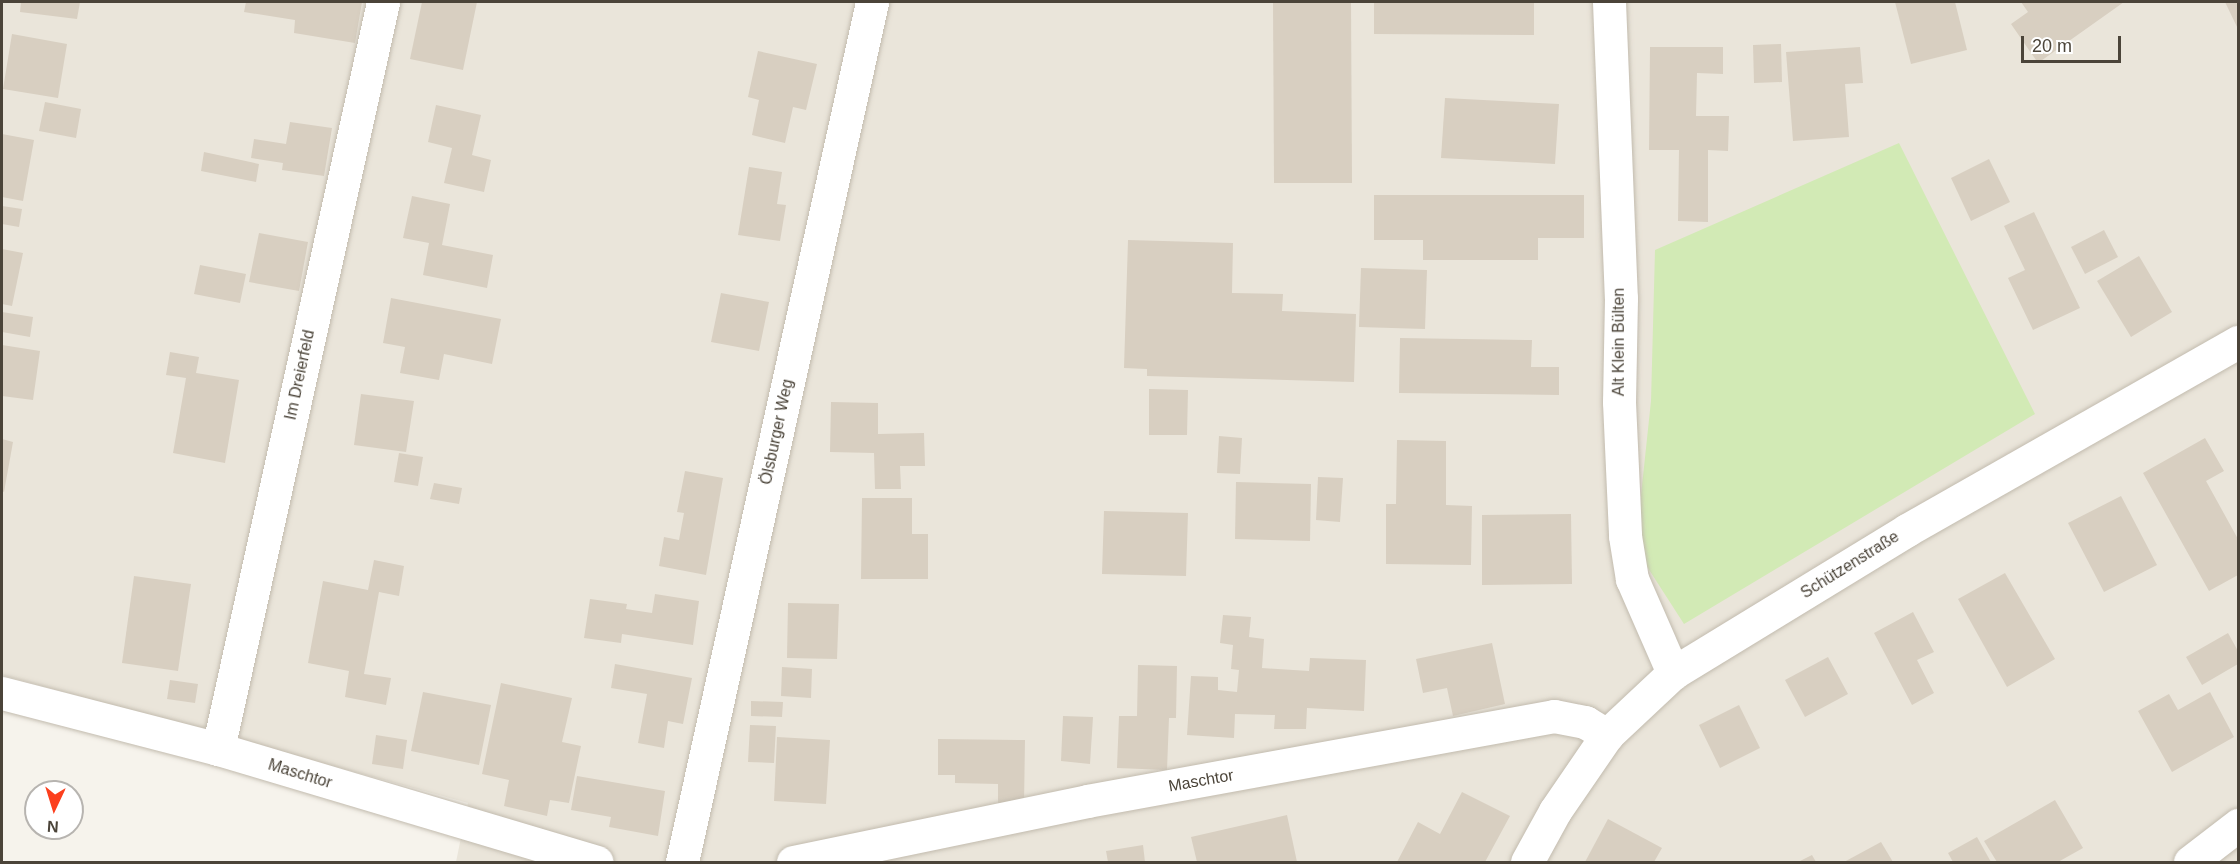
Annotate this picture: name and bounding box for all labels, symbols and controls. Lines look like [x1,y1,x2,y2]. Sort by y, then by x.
scale bar [2024,24,2124,62]
text: 20 m [2032,36,2072,56]
street label: Alt Klein Bülten [1609,288,1629,396]
street label: Im Dreierfeld [281,328,319,422]
street label: Ölsburger Weg [756,378,798,486]
street label: Schützenstraße [1797,527,1903,603]
street label: Maschtor [266,755,334,793]
street label: Maschtor [1167,766,1235,796]
north arrow [24,780,84,840]
text: N [46,818,59,835]

